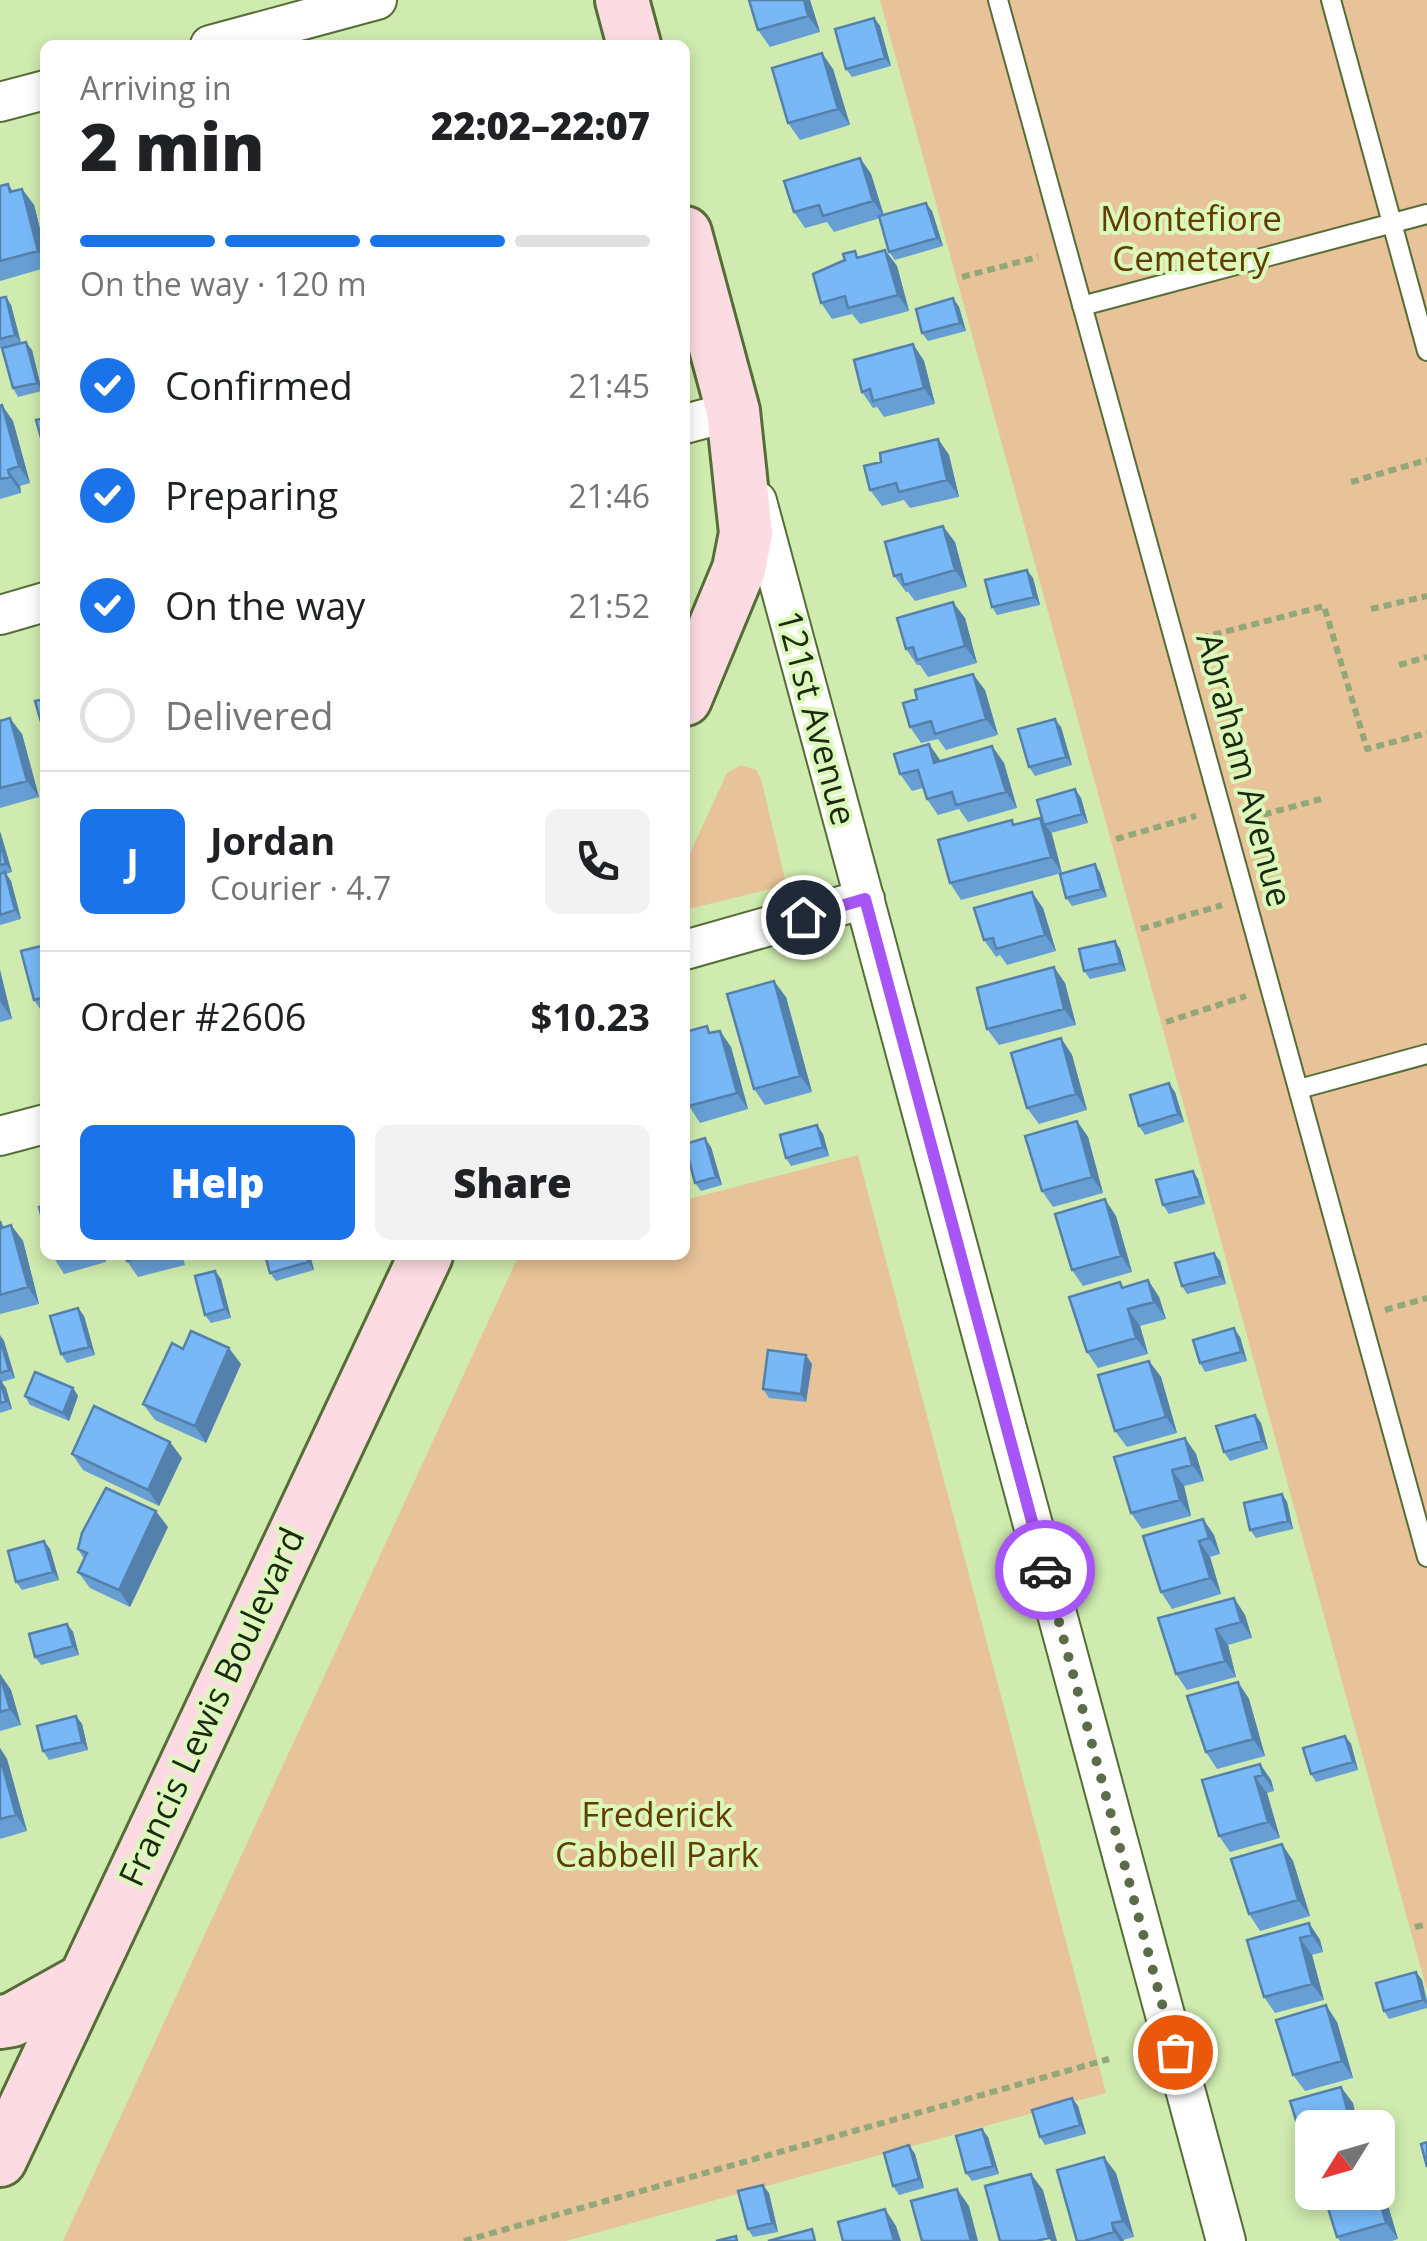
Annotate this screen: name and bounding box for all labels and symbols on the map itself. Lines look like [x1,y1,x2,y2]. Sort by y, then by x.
park label: Montefiore Cemetery [1100,194,1282,281]
street label: 121st Avenue [766,605,869,830]
street label: Abraham Avenue [1186,628,1305,912]
pin [761,875,846,960]
street label: Francis Lewis Boulevard [107,1519,314,1893]
courier [995,1520,1095,1620]
park label: Frederick Cabbell Park [555,1790,760,1877]
pin [1133,2010,1218,2095]
north arrow [1295,2110,1395,2210]

